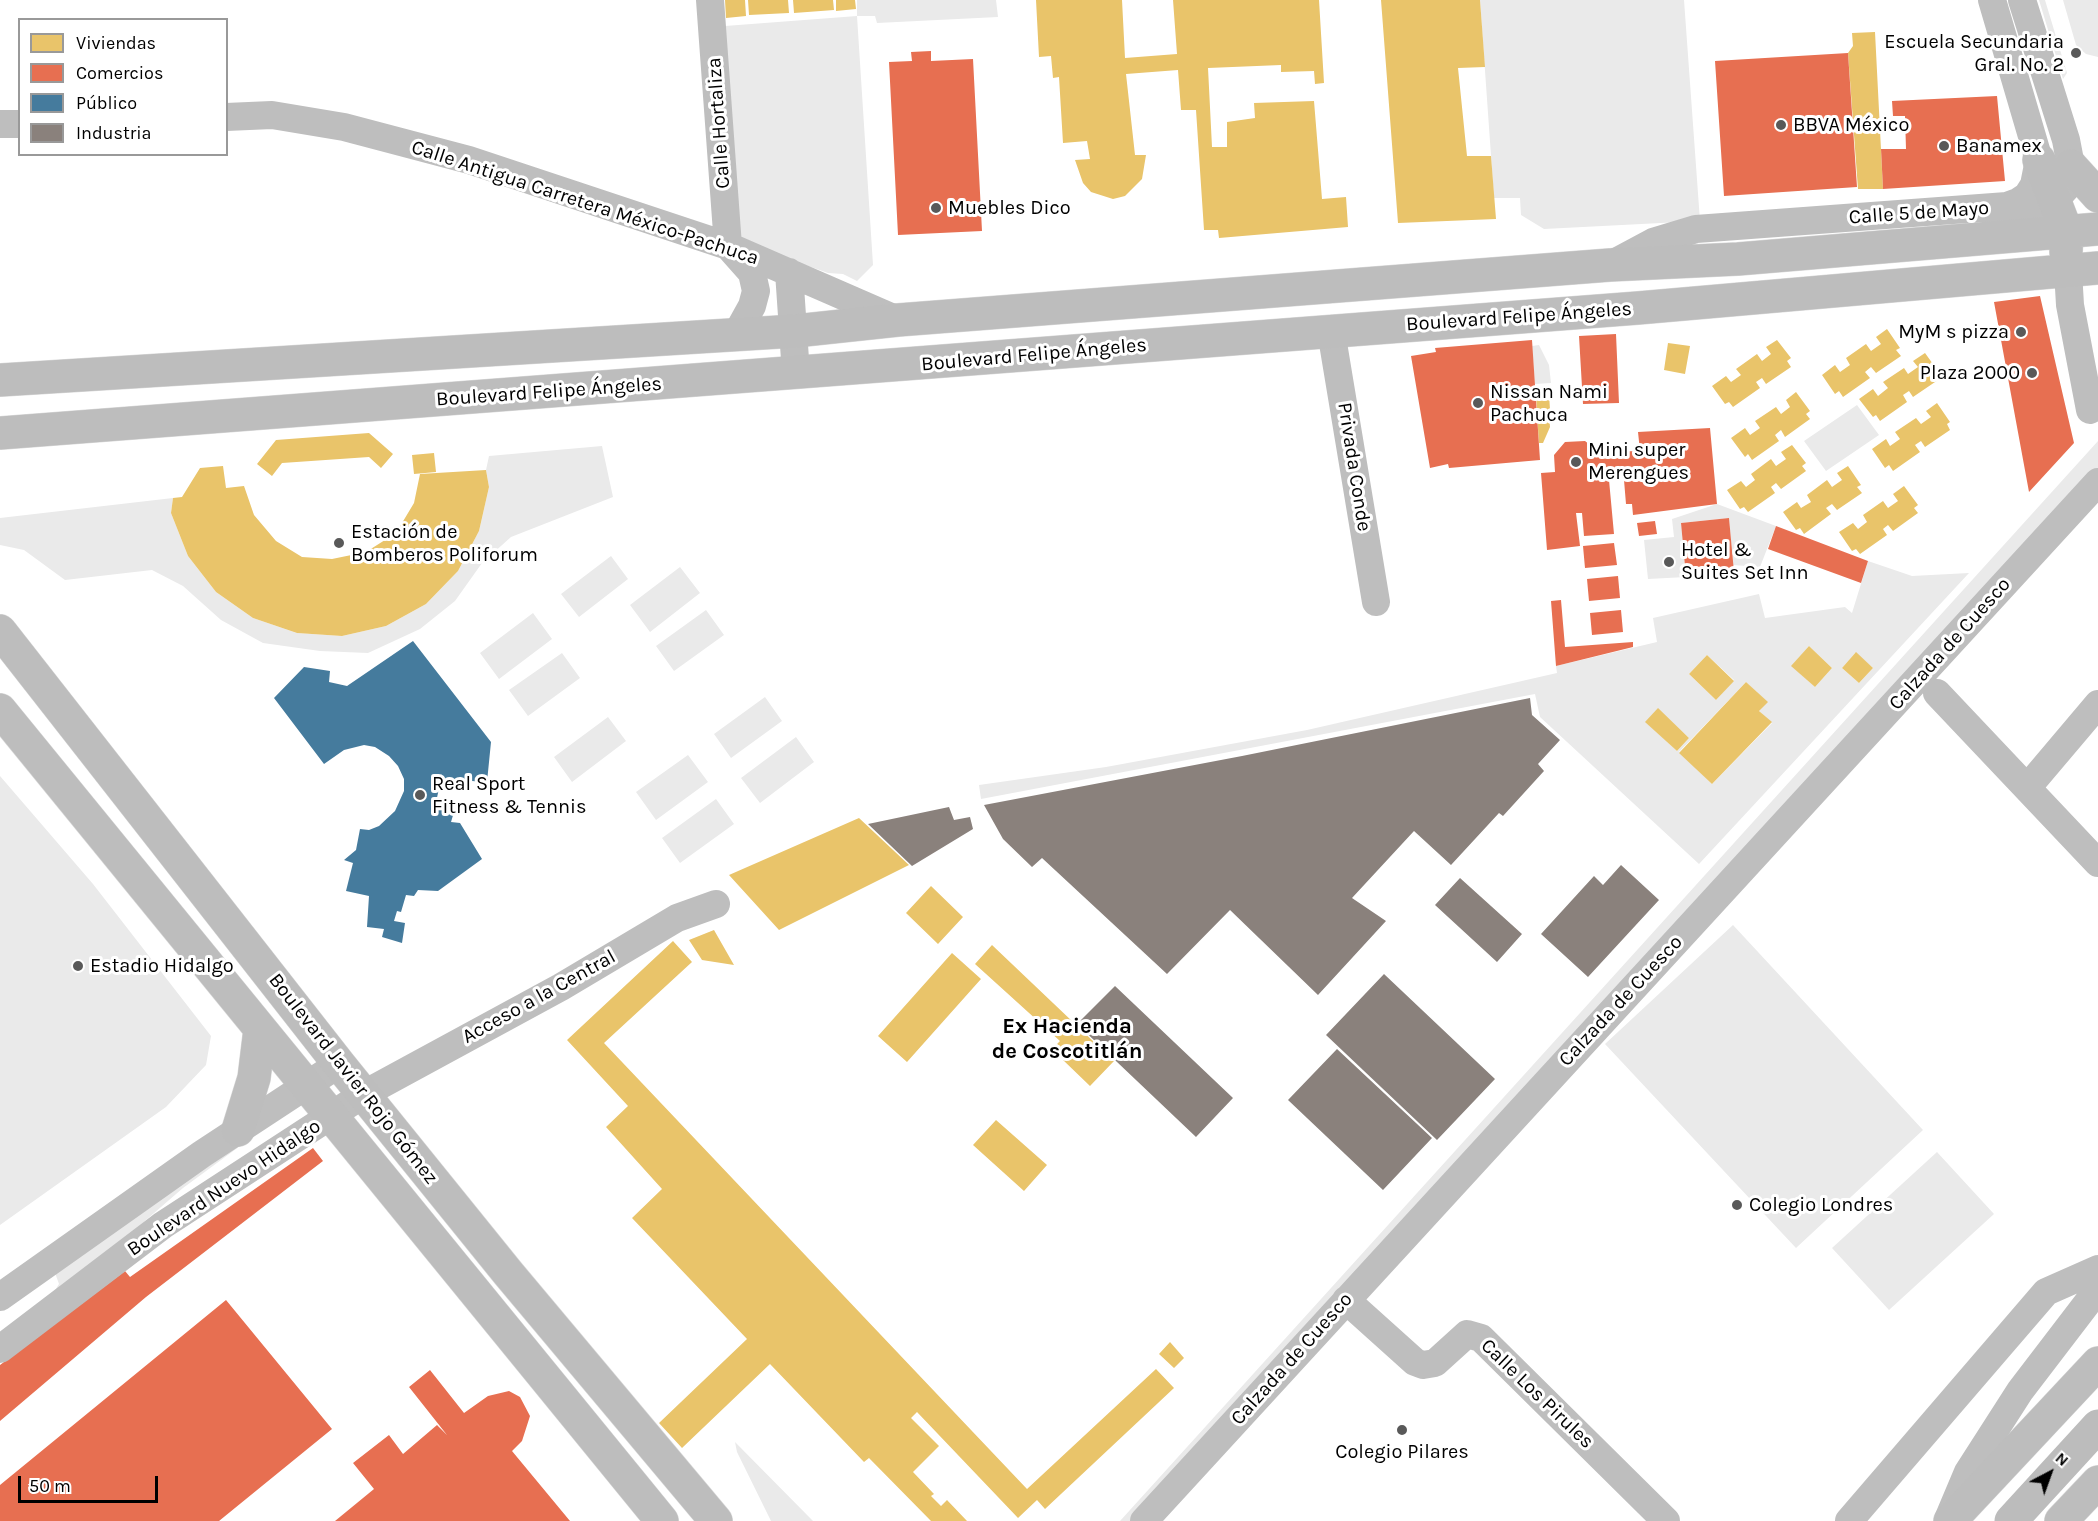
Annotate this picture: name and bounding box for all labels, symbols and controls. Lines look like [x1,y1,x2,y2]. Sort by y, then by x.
legend [18,18,228,156]
place label: Escuela Secundaria Gral. No. 2 [1884,30,2064,77]
text: Viviendas [76,32,156,54]
marker: Escuela Secundaria Gral. No. 2 [2069,46,2083,60]
street label: Calle Hortaliza [702,57,736,189]
text: Comercios [76,62,163,84]
text: Público [76,92,137,114]
place label: BBVA México [1793,113,1909,137]
marker: BBVA México [1774,118,1788,132]
text: Industria [76,122,151,144]
place label: Banamex [1956,134,2042,158]
street label: Calle Antigua Carretera México-Pachuca [408,135,762,271]
marker: Banamex [1937,139,1951,153]
place label: Muebles Dico [948,196,1071,220]
street label: Calle 5 de Mayo [1848,196,1990,230]
marker: Muebles Dico [929,201,943,215]
street label: Boulevard Felipe Ángeles [1405,297,1633,337]
place label: MyM s pizza [1898,320,2009,344]
marker: MyM s pizza [2014,325,2028,339]
street label: Boulevard Felipe Ángeles [920,333,1148,377]
place label: Plaza 2000 [1920,361,2020,385]
marker: Plaza 2000 [2025,366,2039,380]
street label: Boulevard Felipe Ángeles [435,372,663,412]
place label: Nissan Nami Pachuca [1490,380,1608,427]
marker: Nissan Nami Pachuca [1471,396,1485,410]
street label: Privada Conde [1332,401,1376,533]
place label: Mini super Merengues [1588,438,1689,485]
marker: Mini super Merengues [1569,455,1583,469]
place label: Estación de Bomberos Poliforum [351,520,538,567]
marker: Estación de Bomberos Poliforum [332,536,346,550]
place label: Hotel & Suites Set Inn [1681,538,1809,585]
marker: Hotel & Suites Set Inn [1662,555,1676,569]
street label: Calzada de Cuesco [1884,573,2016,715]
place label: Real Sport Fitness & Tennis [432,772,586,819]
marker: Real Sport Fitness & Tennis [413,788,427,802]
street label: Calzada de Cuesco [1554,931,1688,1071]
street label: Acceso a la Central [458,945,620,1049]
place label: Estadio Hidalgo [90,954,234,978]
marker: Estadio Hidalgo [71,959,85,973]
street label: Boulevard Javier Rojo Gómez [263,969,443,1189]
district label: Ex Hacienda de Coscotitlán [992,1014,1142,1066]
street label: Boulevard Nuevo Hidalgo [123,1114,325,1262]
place label: Colegio Londres [1749,1193,1893,1217]
marker: Colegio Londres [1730,1198,1744,1212]
street label: Calzada de Cuesco [1226,1288,1358,1430]
street label: Calle Los Pirules [1476,1334,1598,1454]
marker: Colegio Pilares [1395,1423,1409,1437]
place label: Colegio Pilares [1335,1440,1469,1464]
north arrow [2020,1443,2080,1503]
text: N [2052,1448,2073,1470]
scale bar [21,1464,160,1502]
text: 50 m [29,1475,71,1497]

